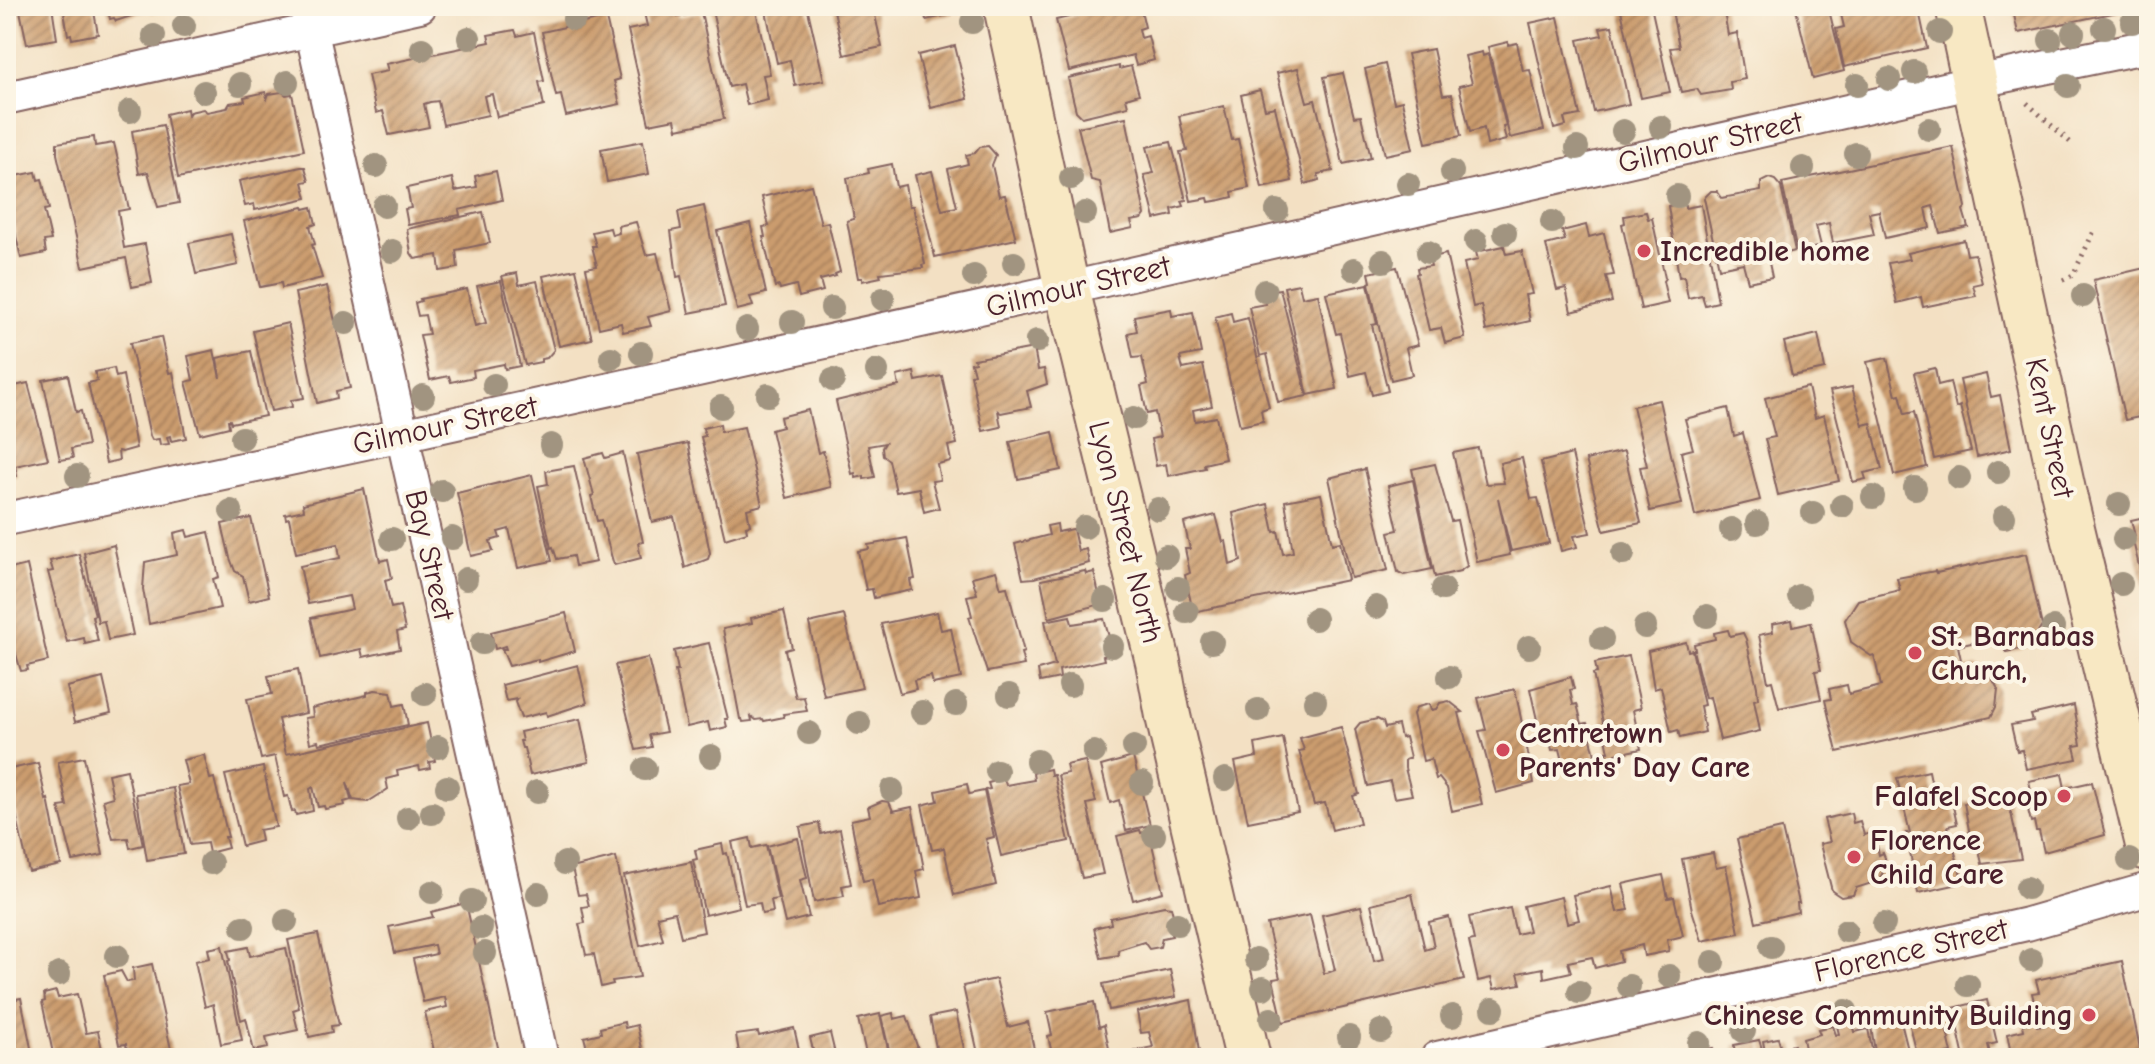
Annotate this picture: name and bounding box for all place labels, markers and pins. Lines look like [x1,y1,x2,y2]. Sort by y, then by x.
place label: Incredible home [1660,234,1870,269]
marker: Incredible home [1635,242,1653,260]
place label: St. Barnabas Church, [1931,619,2094,688]
marker: St. Barnabas Church, [1906,644,1924,662]
place label: Centretown Parents' Day Care [1519,716,1750,785]
marker: Centretown Parents' Day Care [1494,741,1512,759]
place label: Falafel Scoop [1874,779,2048,814]
marker: Falafel Scoop [2055,787,2073,805]
place label: Florence Child Care [1870,823,2004,892]
marker: Florence Child Care [1845,848,1863,866]
place label: Chinese Community Building [1704,998,2073,1033]
marker: Chinese Community Building [2080,1006,2098,1024]

